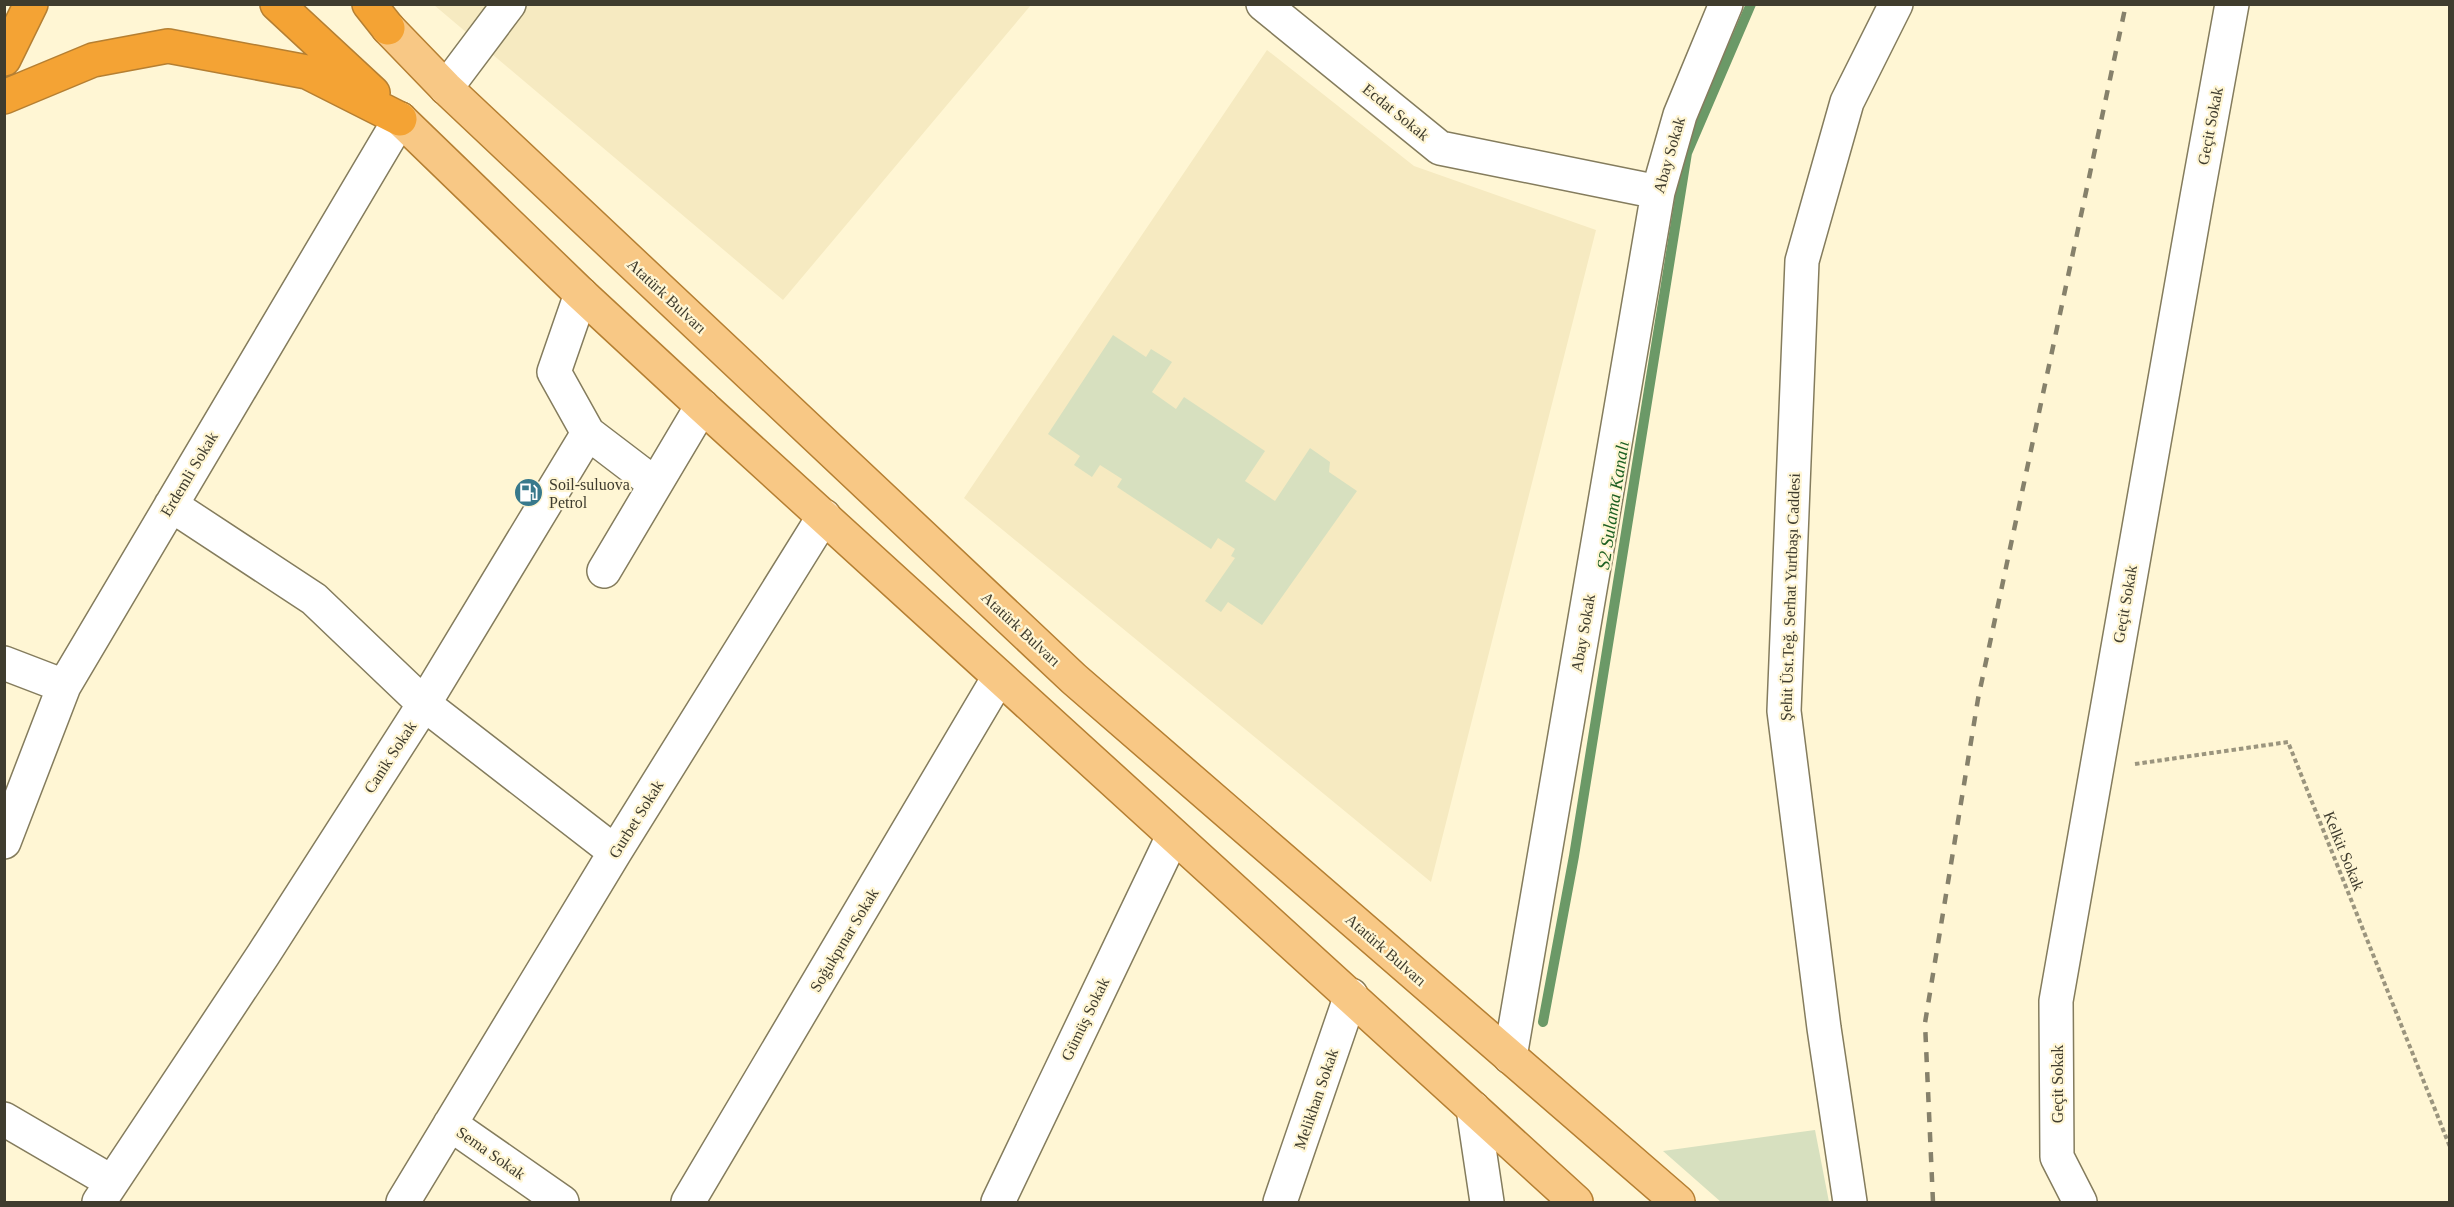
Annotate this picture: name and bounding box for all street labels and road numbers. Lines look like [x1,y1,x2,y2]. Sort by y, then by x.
street label: Ecdat Sokak [1359,80,1433,144]
street label: Geçit Sokak [2194,86,2227,166]
street label: Abay Sokak [1650,115,1689,195]
street label: Atatürk Bulvarı [624,255,710,337]
street label: Erdemli Sokak [157,429,221,519]
street label: Şehit Üst.Teğ. Serhat Yurtbaşı Caddesi [1777,472,1804,721]
street label: Geçit Sokak [2110,564,2141,644]
street label: Atatürk Bulvarı [978,588,1064,670]
street label: Abay Sokak [1568,593,1599,673]
street label: Canik Sokak [360,718,420,796]
street label: Gurbet Sokak [605,777,667,861]
street label: Kelkit Sokak [2320,809,2368,893]
street label: Soğukpınar Sokak [806,885,882,995]
street label: Atatürk Bulvarı [1342,910,1430,990]
street label: Gümüş Sokak [1058,975,1113,1064]
street label: Geçit Sokak [2049,1045,2067,1123]
street label: Melikhan Sokak [1291,1046,1341,1152]
street label: Sema Sokak [454,1123,528,1183]

